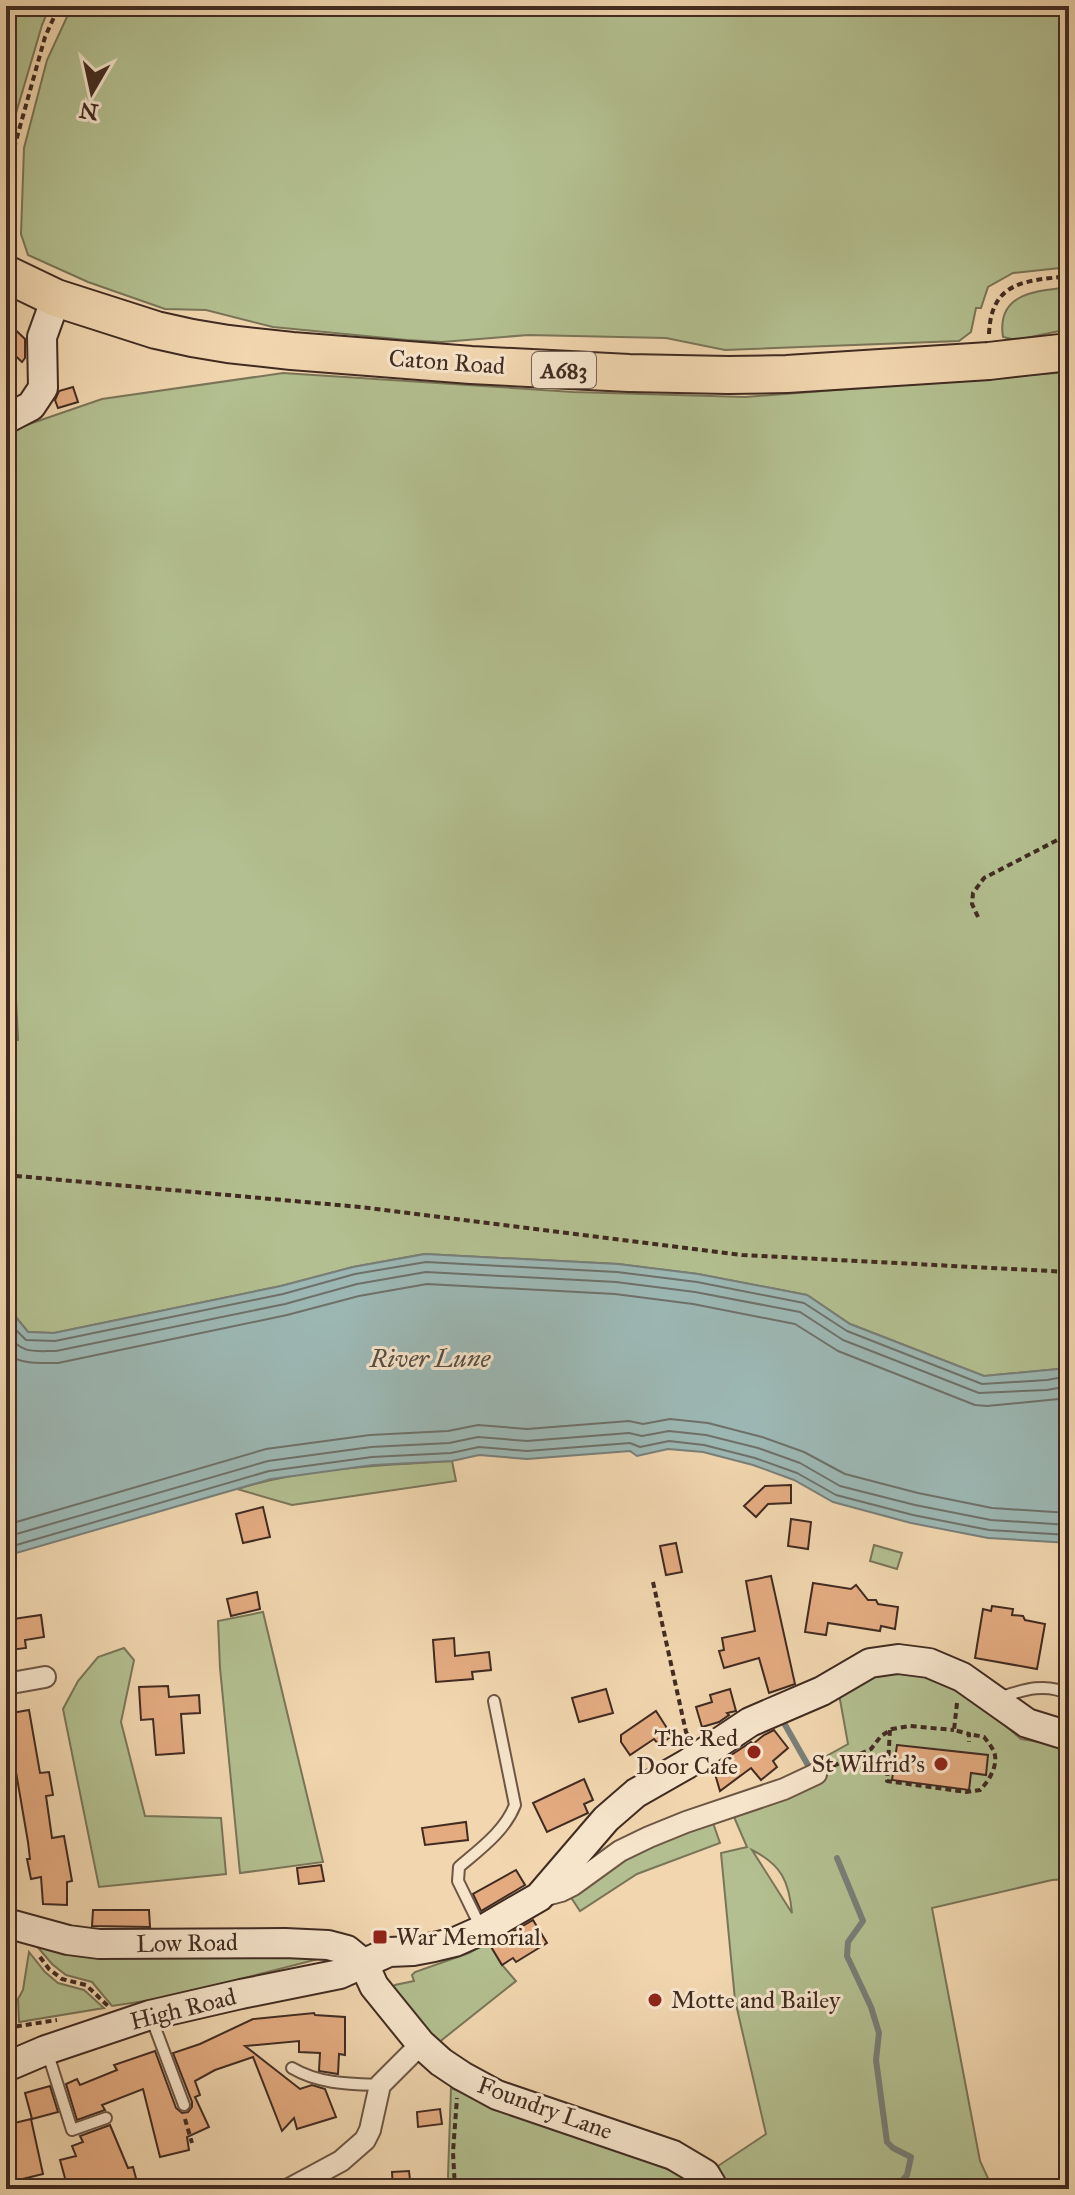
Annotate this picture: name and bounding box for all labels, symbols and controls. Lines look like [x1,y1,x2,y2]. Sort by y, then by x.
north arrow [52,52,132,132]
text: N [77,96,100,126]
street label: Caton Road [388,343,506,381]
road number: A683 [532,352,596,388]
water label: River Lune [369,1342,492,1374]
place label: The Red Door Cafe [636,1723,738,1781]
marker: The Red Door Cafe [745,1743,763,1761]
place label: St Wilfrid's [811,1749,925,1779]
marker: St Wilfrid's [932,1755,950,1773]
place label: War Memorial [396,1922,541,1952]
street label: Low Road [136,1927,238,1959]
marker: War Memorial [371,1928,389,1946]
street label: High Road [127,1981,239,2037]
place label: Motte and Bailey [671,1985,841,2015]
marker: Motte and Bailey [646,1991,664,2009]
street label: Foundry Lane [473,2070,617,2146]

